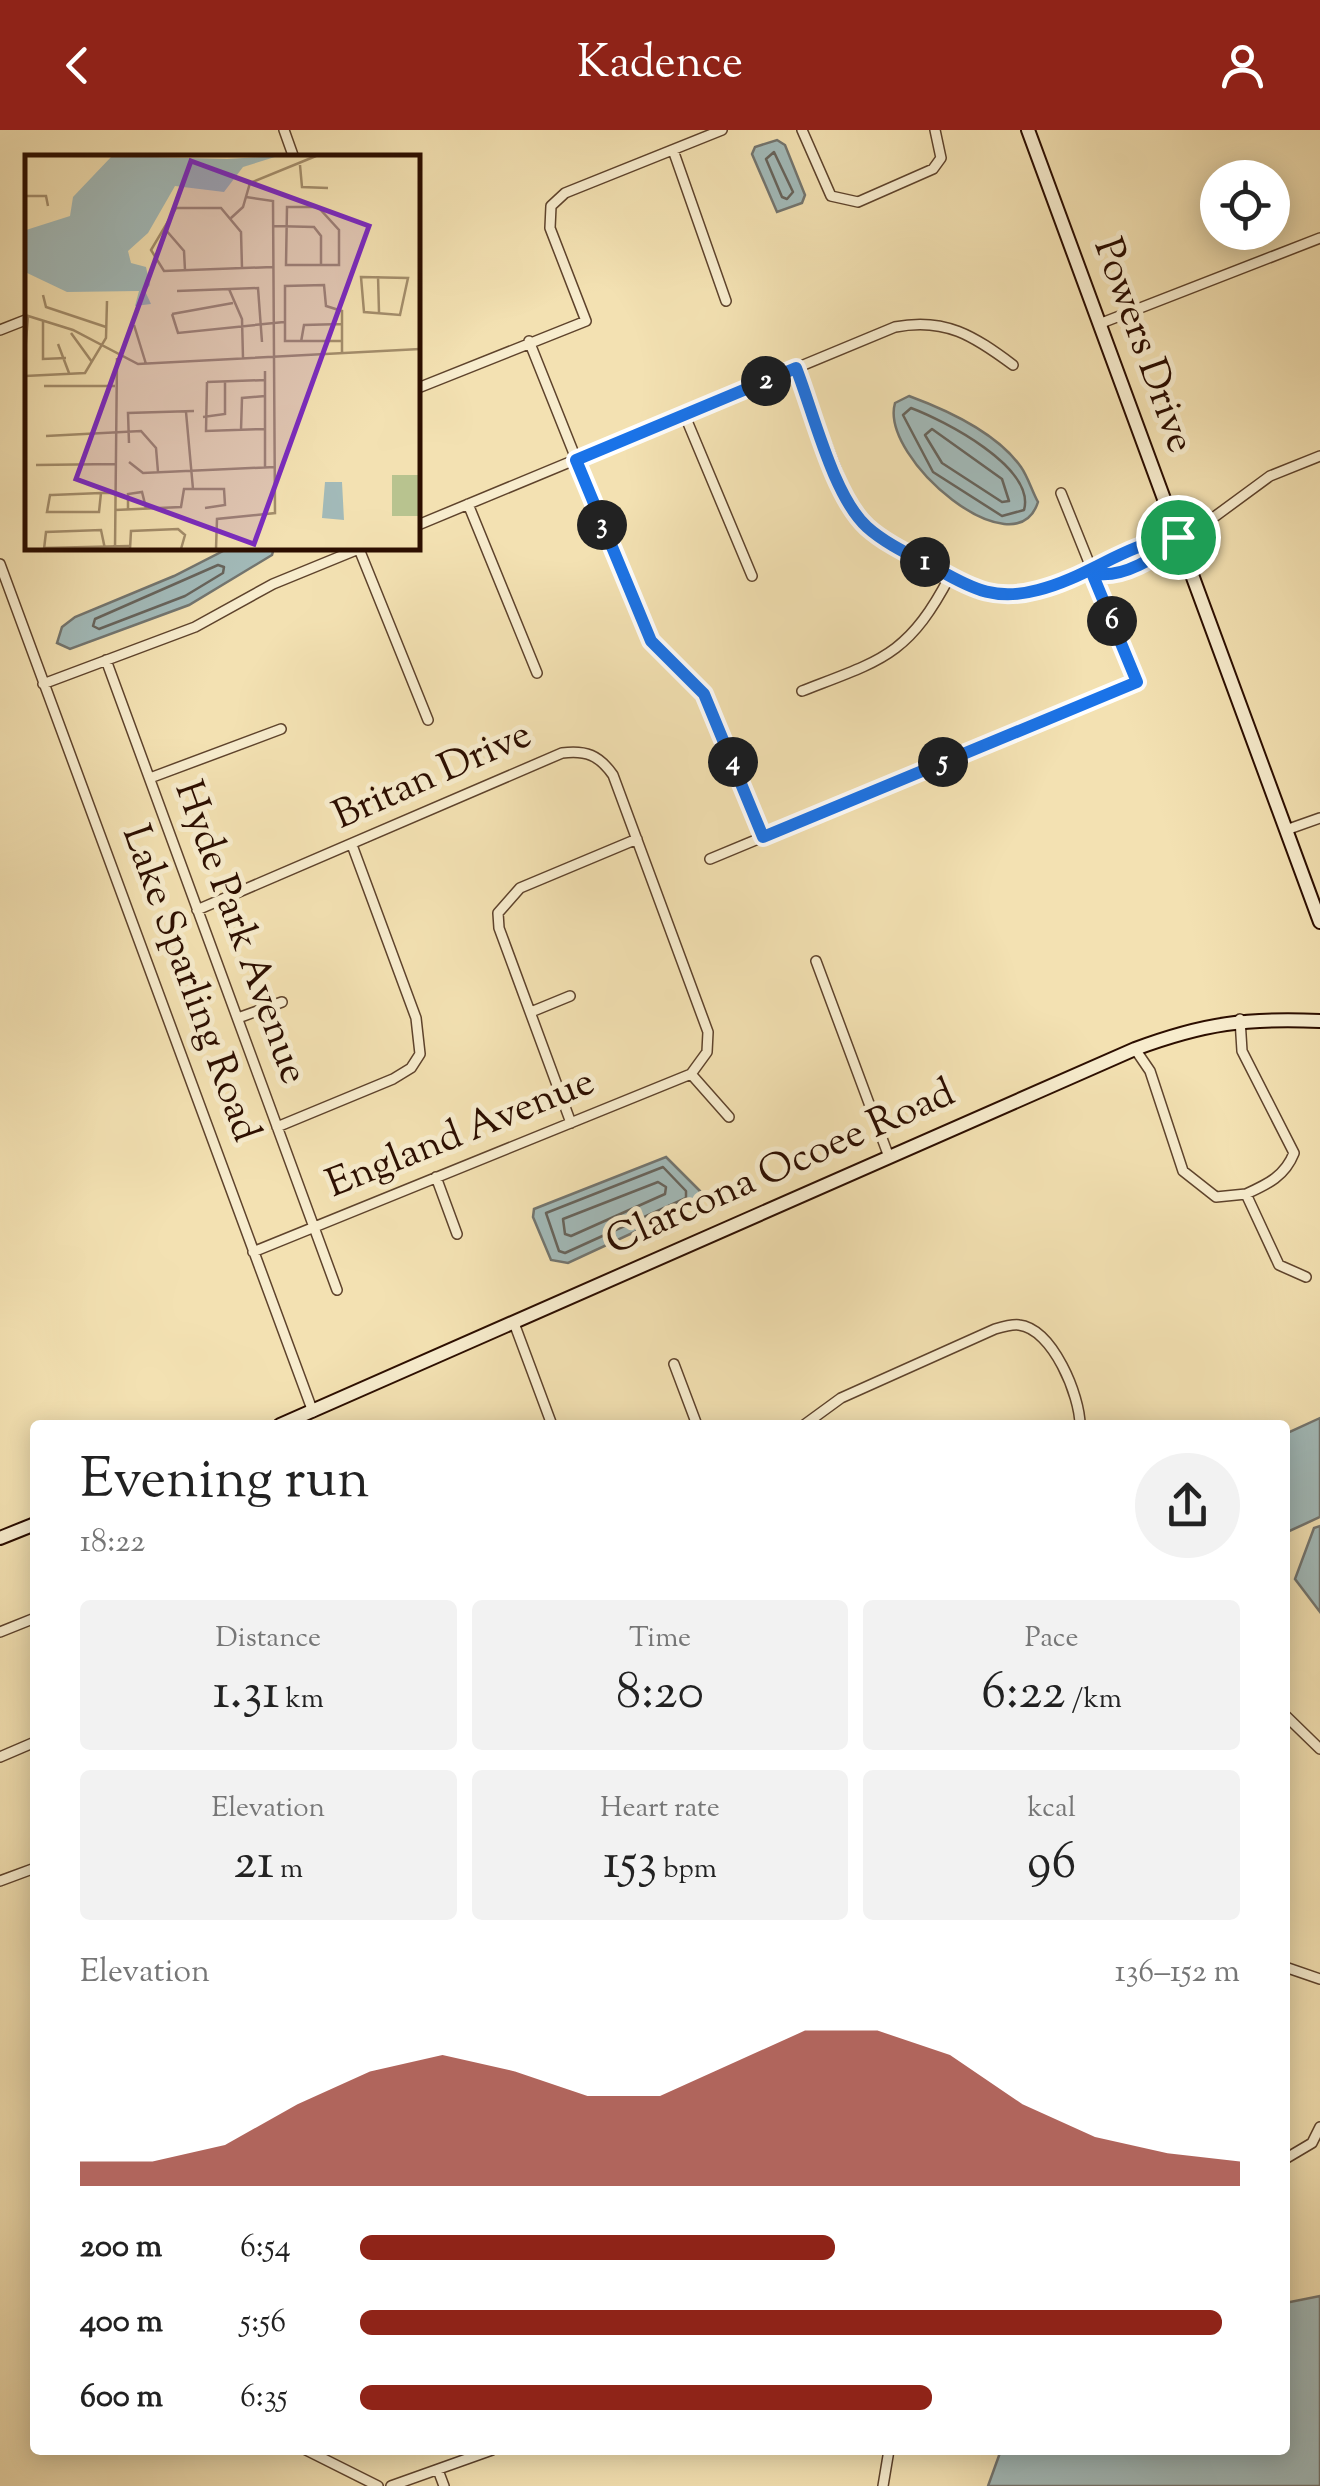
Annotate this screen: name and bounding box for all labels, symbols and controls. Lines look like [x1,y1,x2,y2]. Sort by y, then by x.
text: Kadence [577,33,743,98]
icon: back [50,38,105,93]
icon: person [1215,38,1270,93]
inset map [25,155,420,550]
map controls [1200,160,1290,250]
button: locate [1200,160,1290,250]
street label: Powers Drive [1077,231,1207,461]
pin: 2 [741,356,791,406]
text: 2 [759,361,773,401]
pin [1136,495,1221,580]
pin: 3 [577,500,627,550]
text: 3 [596,505,608,545]
icon: arrive [1151,510,1206,565]
pin: 1 [900,537,950,587]
text: 1 [920,542,930,582]
pin: 6 [1087,596,1137,646]
text: 6 [1105,601,1119,641]
street label: Britan Drive [325,708,541,846]
pin: 4 [708,737,758,787]
pin: 5 [918,737,968,787]
text: 4 [726,742,740,782]
text: 5 [938,742,948,782]
street label: Hyde Park Avenue [158,773,320,1093]
street label: Lake Sparling Road [105,818,273,1150]
street label: England Avenue [318,1055,604,1215]
street label: Clarcona Ocoee Road [597,1066,965,1272]
text: Evening run [80,1443,369,1522]
button: share [1135,1453,1240,1558]
text: 18:22 [80,1520,145,1566]
text: Distance [216,1619,321,1659]
text: Time [629,1619,691,1659]
text: Pace [1025,1619,1078,1659]
text: 1.31 [213,1659,280,1731]
text: 8:20 [616,1659,704,1731]
text: 6:22 [981,1659,1065,1731]
text: km [280,1680,324,1720]
text: /km [1065,1680,1122,1720]
text: Elevation [212,1789,325,1829]
text: Heart rate [600,1789,720,1829]
text: kcal [1028,1789,1076,1829]
text: 21 [234,1829,274,1901]
text: 153 [603,1829,657,1901]
text: 96 [1027,1829,1076,1901]
text: m [274,1850,303,1890]
text: bpm [657,1850,717,1890]
text: Elevation [80,1950,210,1996]
text: 136–152 m [1115,1950,1240,1996]
text: 200 m [80,2225,162,2271]
text: 6:54 [240,2225,291,2271]
text: 400 m [80,2300,163,2346]
text: 5:56 [240,2300,286,2346]
text: 600 m [80,2375,163,2421]
text: 6:35 [240,2375,288,2421]

